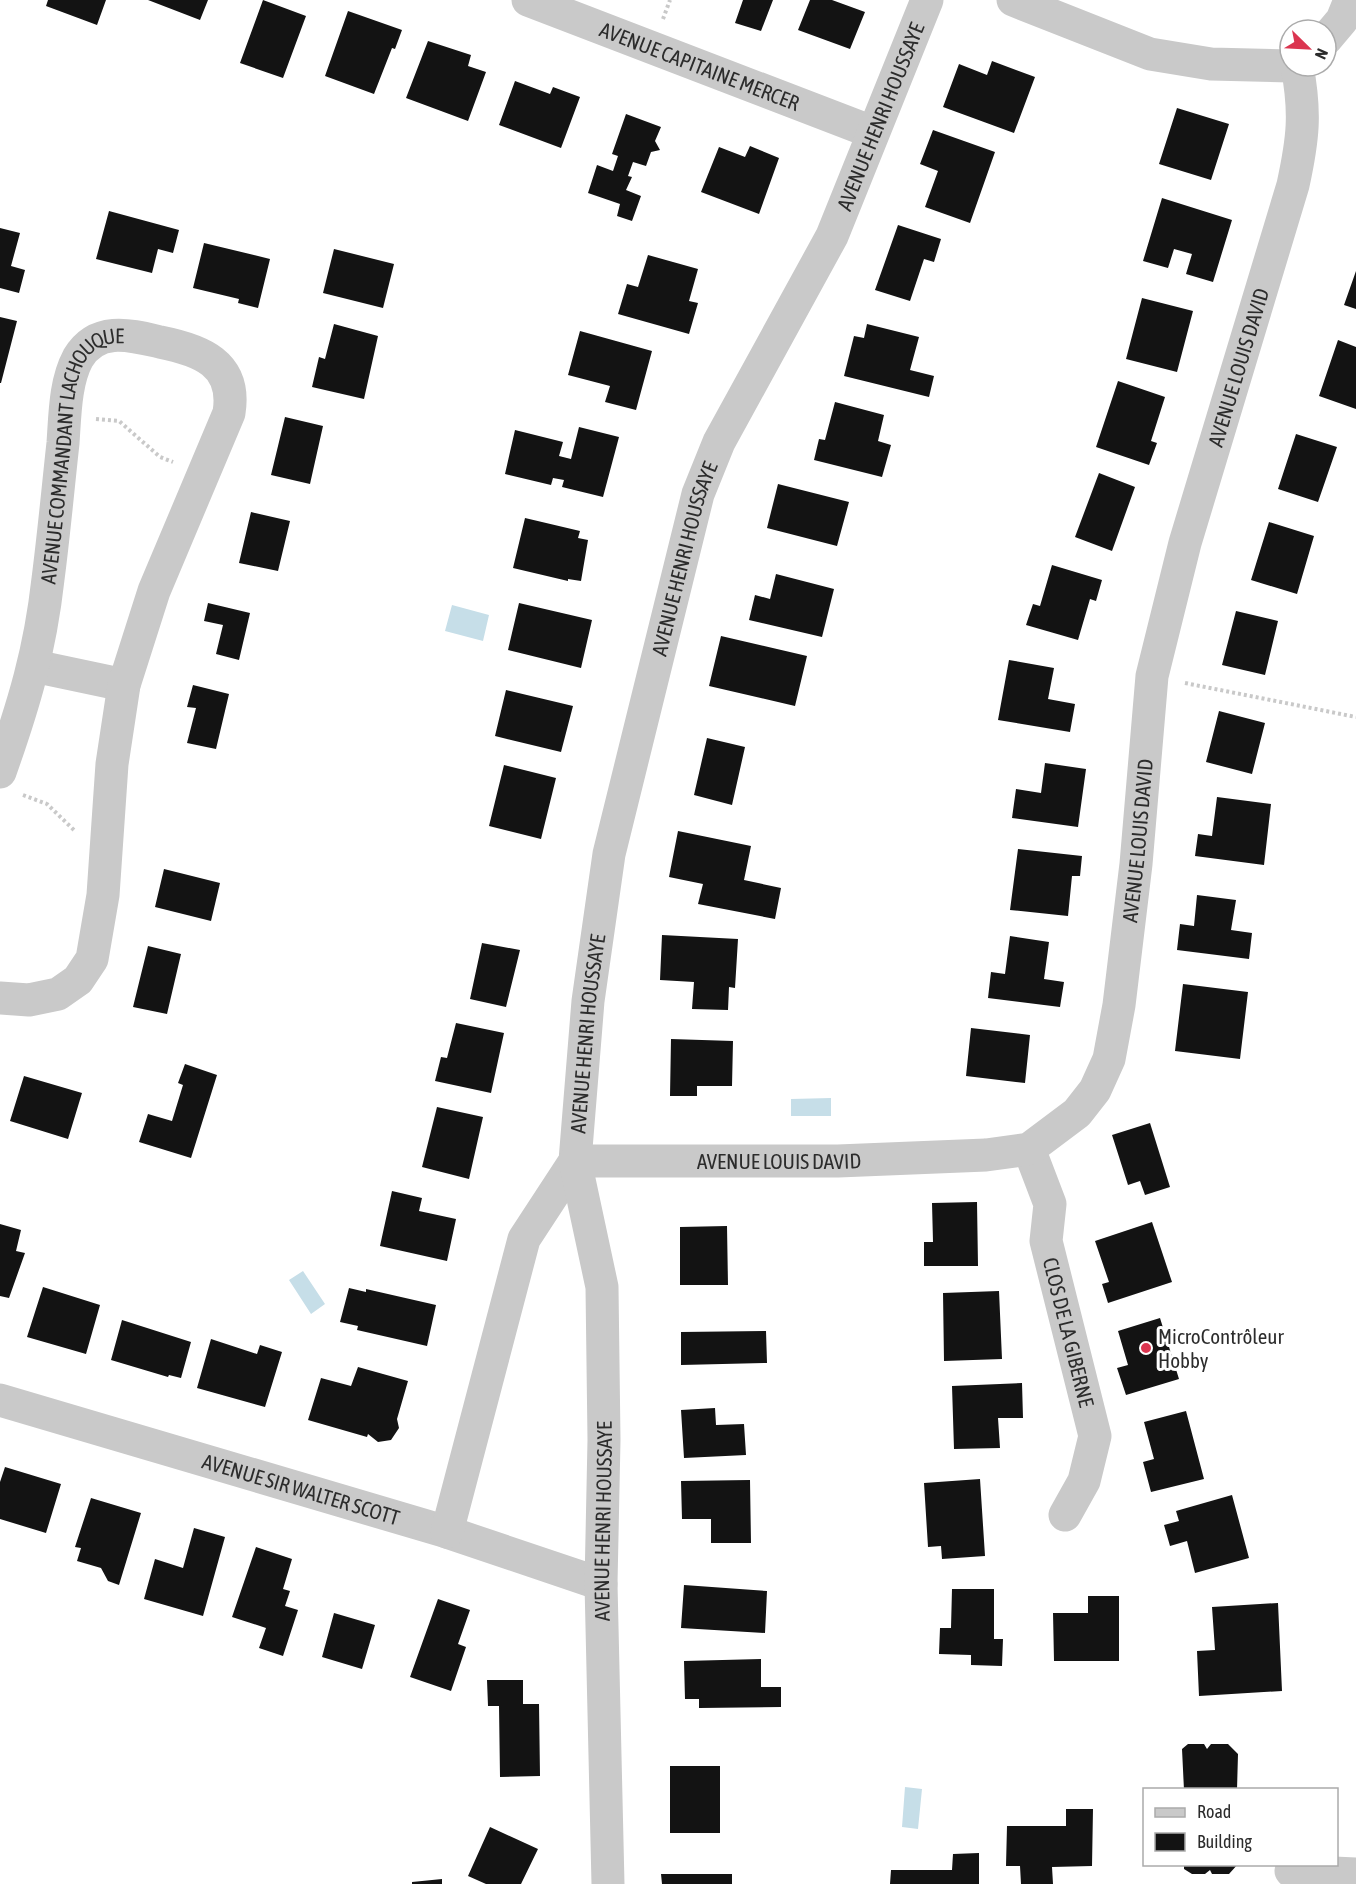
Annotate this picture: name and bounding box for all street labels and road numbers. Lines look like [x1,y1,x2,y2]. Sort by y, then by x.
street label: AVENUE CAPITAINE MERCER [597,17,803,115]
street label: AVENUE HENRI HOUSSAYE [832,19,929,214]
street label: AVENUE LOUIS DAVID [1203,285,1273,449]
street label: AVENUE COMMANDANT LACHOUQUE [35,323,124,585]
street label: AVENUE HENRI HOUSSAYE [646,458,722,658]
street label: AVENUE LOUIS DAVID [1117,758,1157,924]
street label: AVENUE HENRI HOUSSAYE [565,933,609,1134]
street label: AVENUE LOUIS DAVID [697,1148,862,1173]
street label: CLOS DE LA GIBERNE [1039,1255,1099,1409]
street label: AVENUE HENRI HOUSSAYE [589,1421,616,1621]
street label: AVENUE SIR WALTER SCOTT [200,1448,403,1529]

